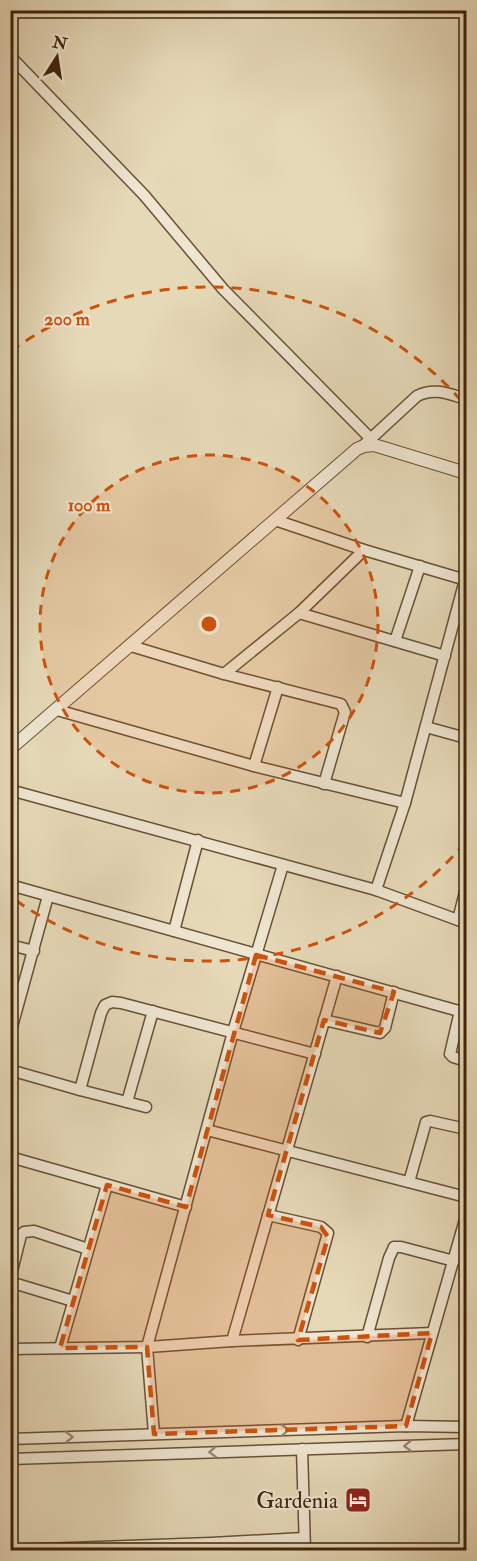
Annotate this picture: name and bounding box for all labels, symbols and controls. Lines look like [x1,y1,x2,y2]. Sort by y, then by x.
north arrow [27,27,87,87]
text: N [50,32,70,55]
text: 200 m [44,308,91,331]
text: 100 m [68,494,111,517]
centre of rings [199,614,219,634]
one-way arrow [280,1424,289,1436]
one-way arrow [64,1431,73,1443]
one-way arrow [404,1439,413,1452]
one-way arrow [209,1445,218,1458]
hotel icon: Gardenia [343,1485,373,1515]
place label: Gardenia [256,1487,339,1515]

